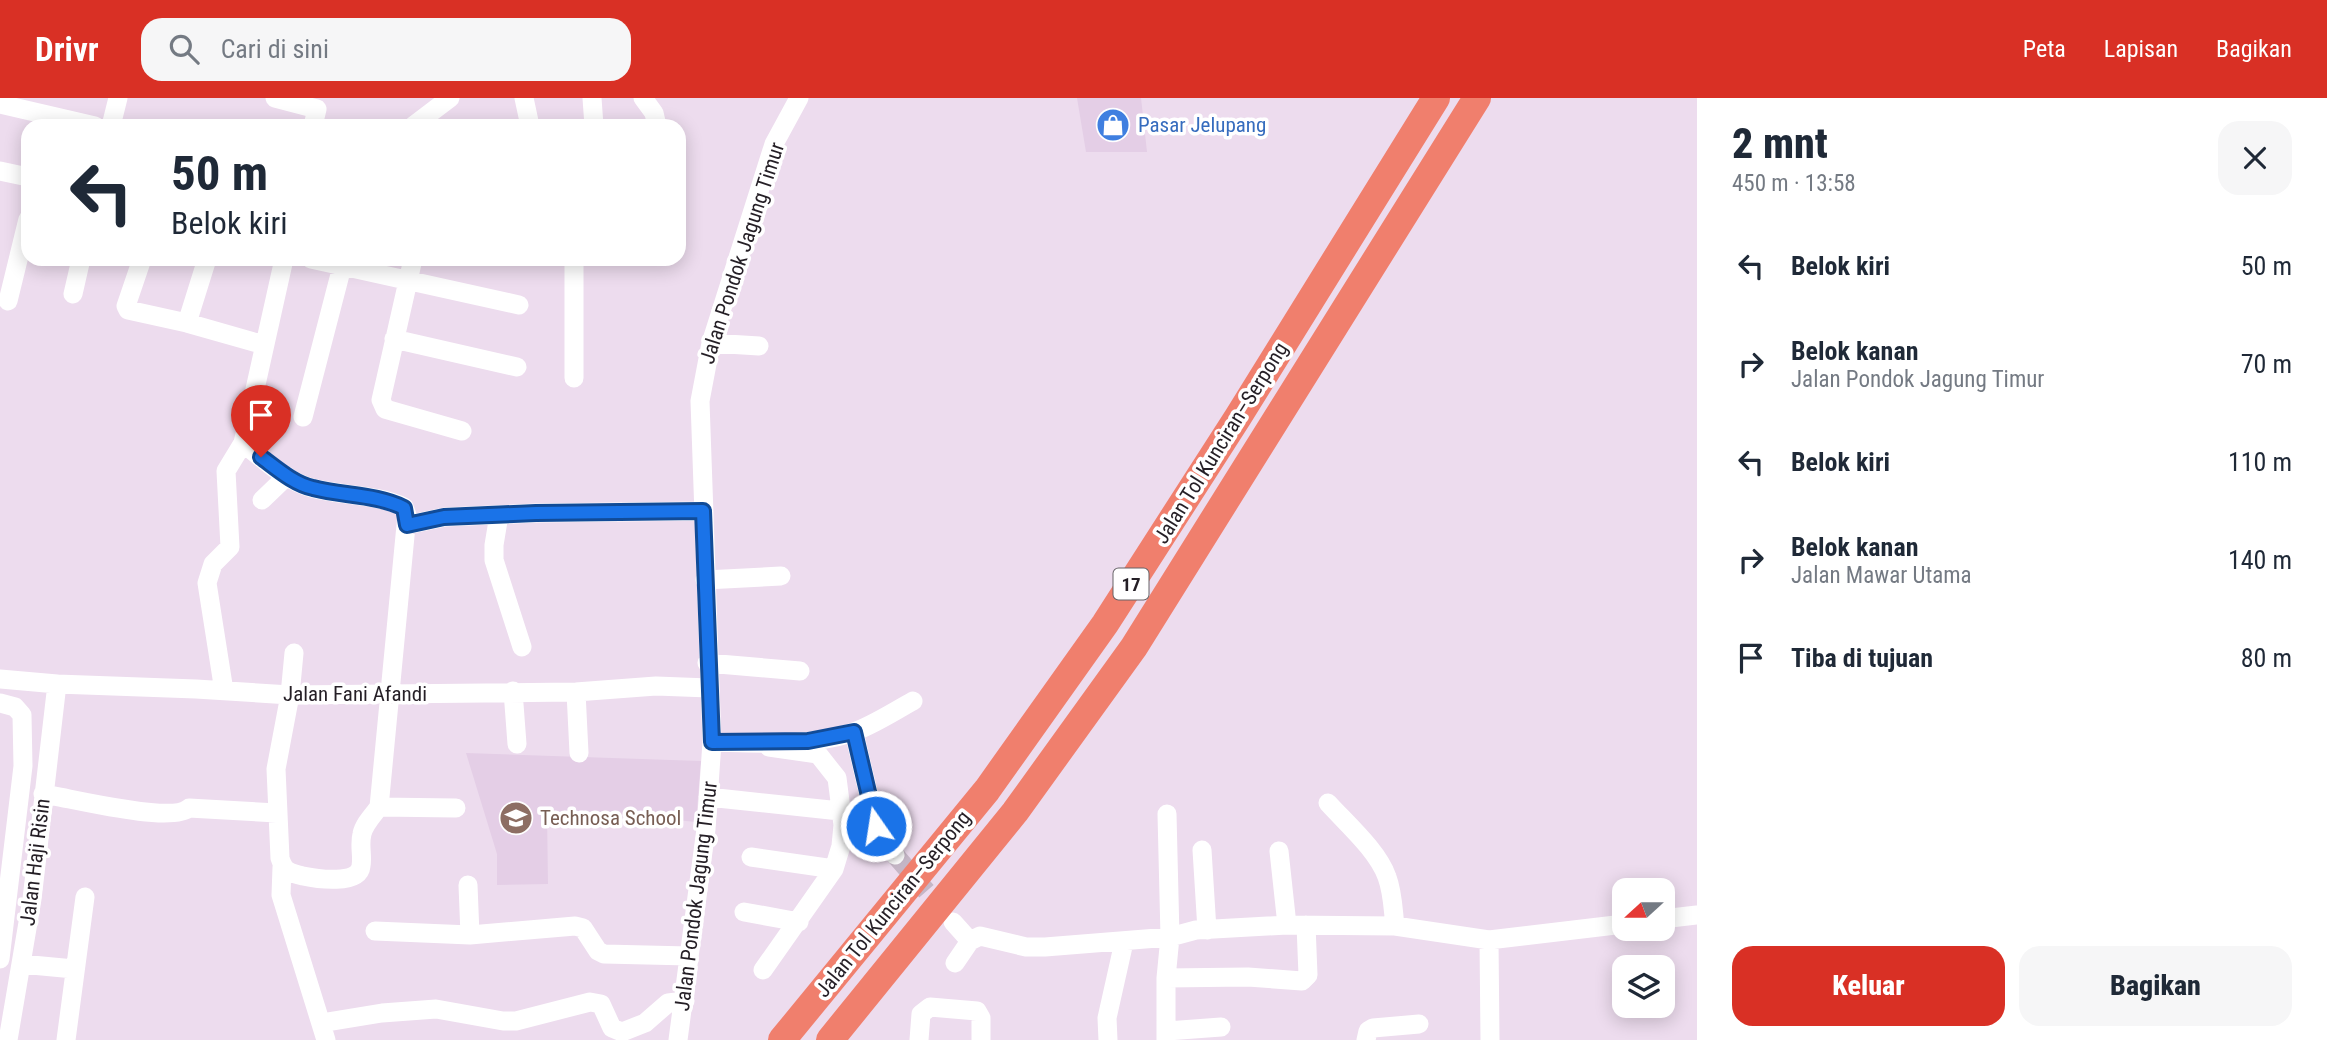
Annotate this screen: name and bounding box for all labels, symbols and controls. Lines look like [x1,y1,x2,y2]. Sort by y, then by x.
search box [141,18,631,81]
text: Drivr [35,30,99,69]
icon: search [165,30,203,68]
text: Cari di sini [221,34,329,64]
text: Peta [2023,35,2066,63]
text: Lapisan [2104,35,2178,63]
text: Bagikan [2216,35,2292,63]
shop icon: Pasar Jelupang [1094,106,1132,144]
place label: Pasar Jelupang [1138,113,1266,137]
text: 2 mnt [1732,119,1828,168]
button: close [2218,121,2292,195]
street label: Jalan Pondok Jagung Timur [695,139,789,367]
text: 50 m [171,145,268,202]
icon: left [56,147,147,238]
text: 450 m · 13:58 [1732,170,1856,197]
text: Belok kiri [171,204,288,242]
icon: left [1732,247,1770,285]
text: Belok kiri [1791,251,1890,281]
text: 50 m [2241,251,2292,281]
text: Belok kanan [1791,336,1918,366]
street label: Jalan Tol Kunciran–Serpong [1149,338,1293,548]
icon: right [1732,345,1770,383]
text: 70 m [2241,349,2292,379]
text: Jalan Pondok Jagung Timur [1791,366,2044,393]
pin [231,385,291,457]
icon: arrive [242,396,280,434]
icon: left [1732,443,1770,481]
text: Belok kiri [1791,447,1890,477]
text: 110 m [2228,447,2292,477]
text: Belok kanan [1791,532,1918,562]
icon: right [1732,541,1770,579]
text: 140 m [2228,545,2292,575]
text: Jalan Mawar Utama [1791,562,1972,589]
road number: 17 [1114,569,1148,600]
icon: arrive [1732,639,1770,677]
text: Tiba di tujuan [1791,643,1933,673]
text: 80 m [2241,643,2292,673]
street label: Jalan Fani Afandi [283,682,427,706]
street label: Jalan Pondok Jagung Timur [670,780,722,1012]
position arrow [839,789,913,863]
street label: Jalan Haji Risin [15,797,55,927]
school or university icon: Technosa School [497,799,535,837]
place label: Technosa School [540,806,681,830]
street label: Jalan Tol Kunciran–Serpong [810,806,976,1002]
north arrow [1612,878,1675,942]
map controls [1612,878,1675,1018]
button: Keluar [1732,946,2005,1026]
button: Bagikan [2019,946,2292,1026]
button: layers [1612,955,1675,1018]

